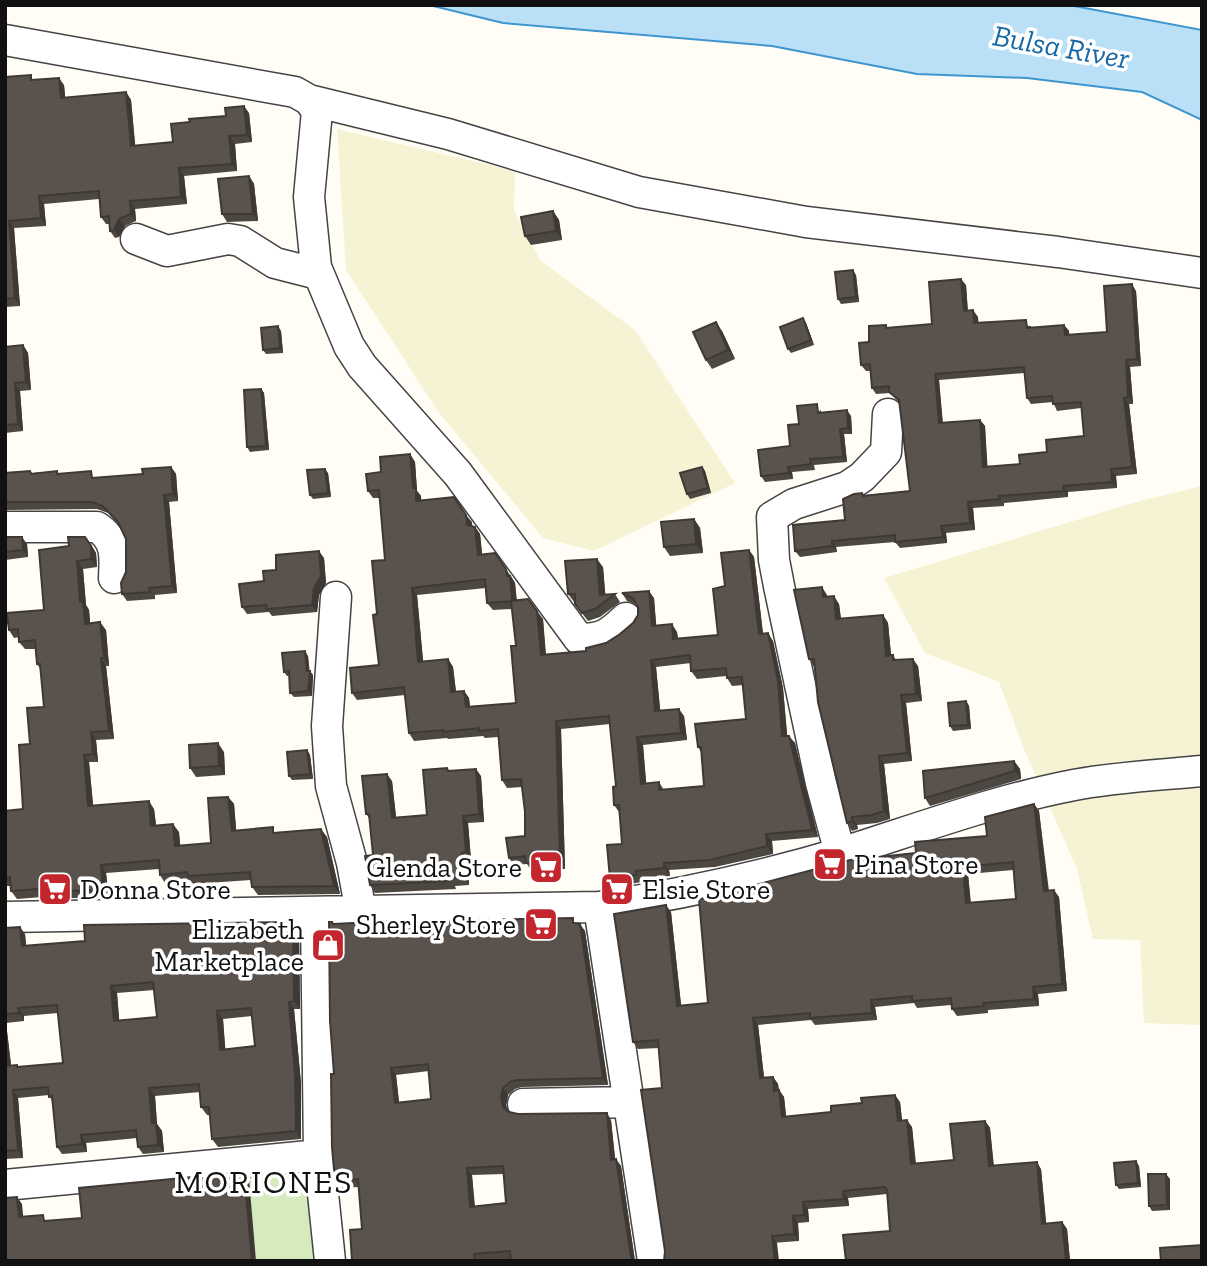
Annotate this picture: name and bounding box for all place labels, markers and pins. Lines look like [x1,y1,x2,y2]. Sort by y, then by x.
supermarket icon: Pina Store [811,845,849,883]
supermarket icon: Glenda Store [527,848,565,886]
place label: Pina Store [854,848,978,881]
place label: Glenda Store [366,851,522,884]
supermarket icon: Donna Store [36,870,74,908]
supermarket icon: Elsie Store [598,870,636,908]
place label: Donna Store [80,873,231,906]
place label: Elsie Store [642,873,770,906]
supermarket icon: Sherley Store [522,905,560,943]
place label: Sherley Store [356,908,516,941]
place label: Elizabeth Marketplace [154,913,304,978]
shop icon: Elizabeth Marketplace [309,926,347,964]

